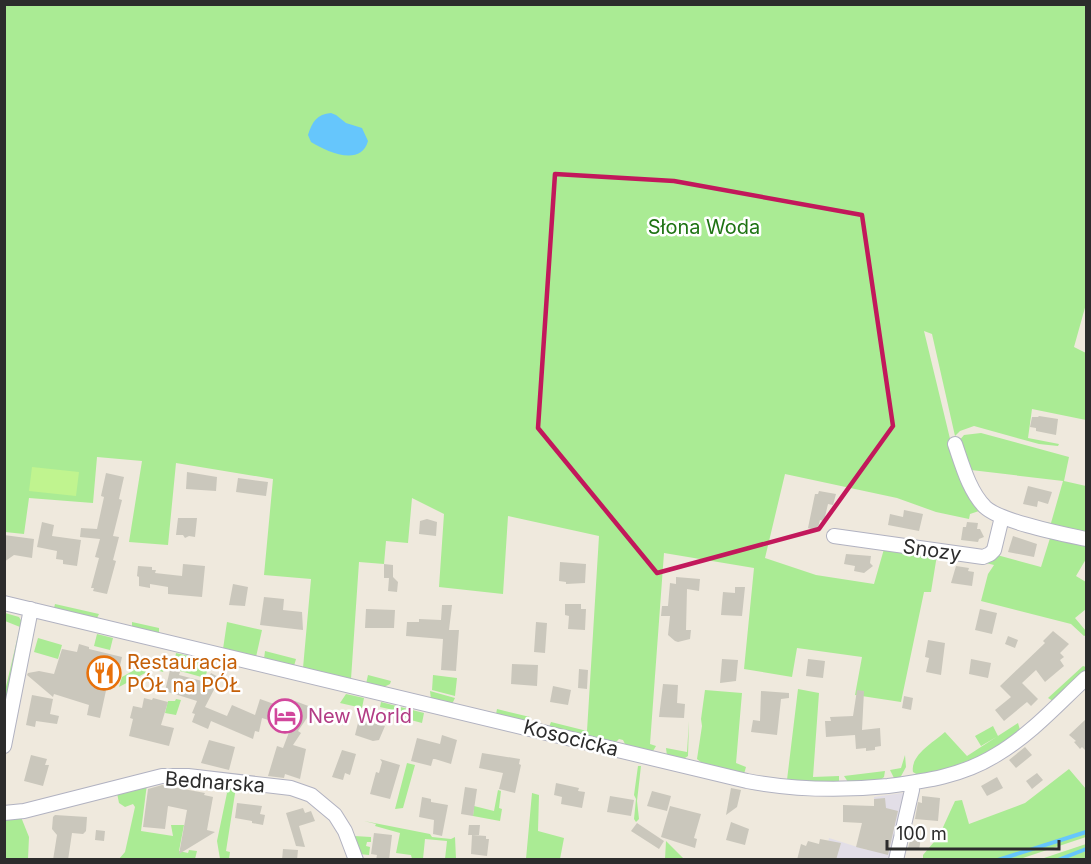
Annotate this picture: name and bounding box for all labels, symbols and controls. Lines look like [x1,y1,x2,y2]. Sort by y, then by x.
park label: Słona Woda [648,215,760,239]
street label: Snozy [901,534,963,566]
place label: Restauracja PÓŁ na PÓŁ [127,650,241,697]
restaurant icon: Restauracja PÓŁ na PÓŁ [86,655,122,691]
hotel icon: New World [267,698,303,734]
place label: New World [308,704,412,728]
street label: Kosocicka [521,715,621,761]
street label: Bednarska [164,767,266,797]
scale bar [887,813,1060,851]
text: 100 m [896,823,947,844]

